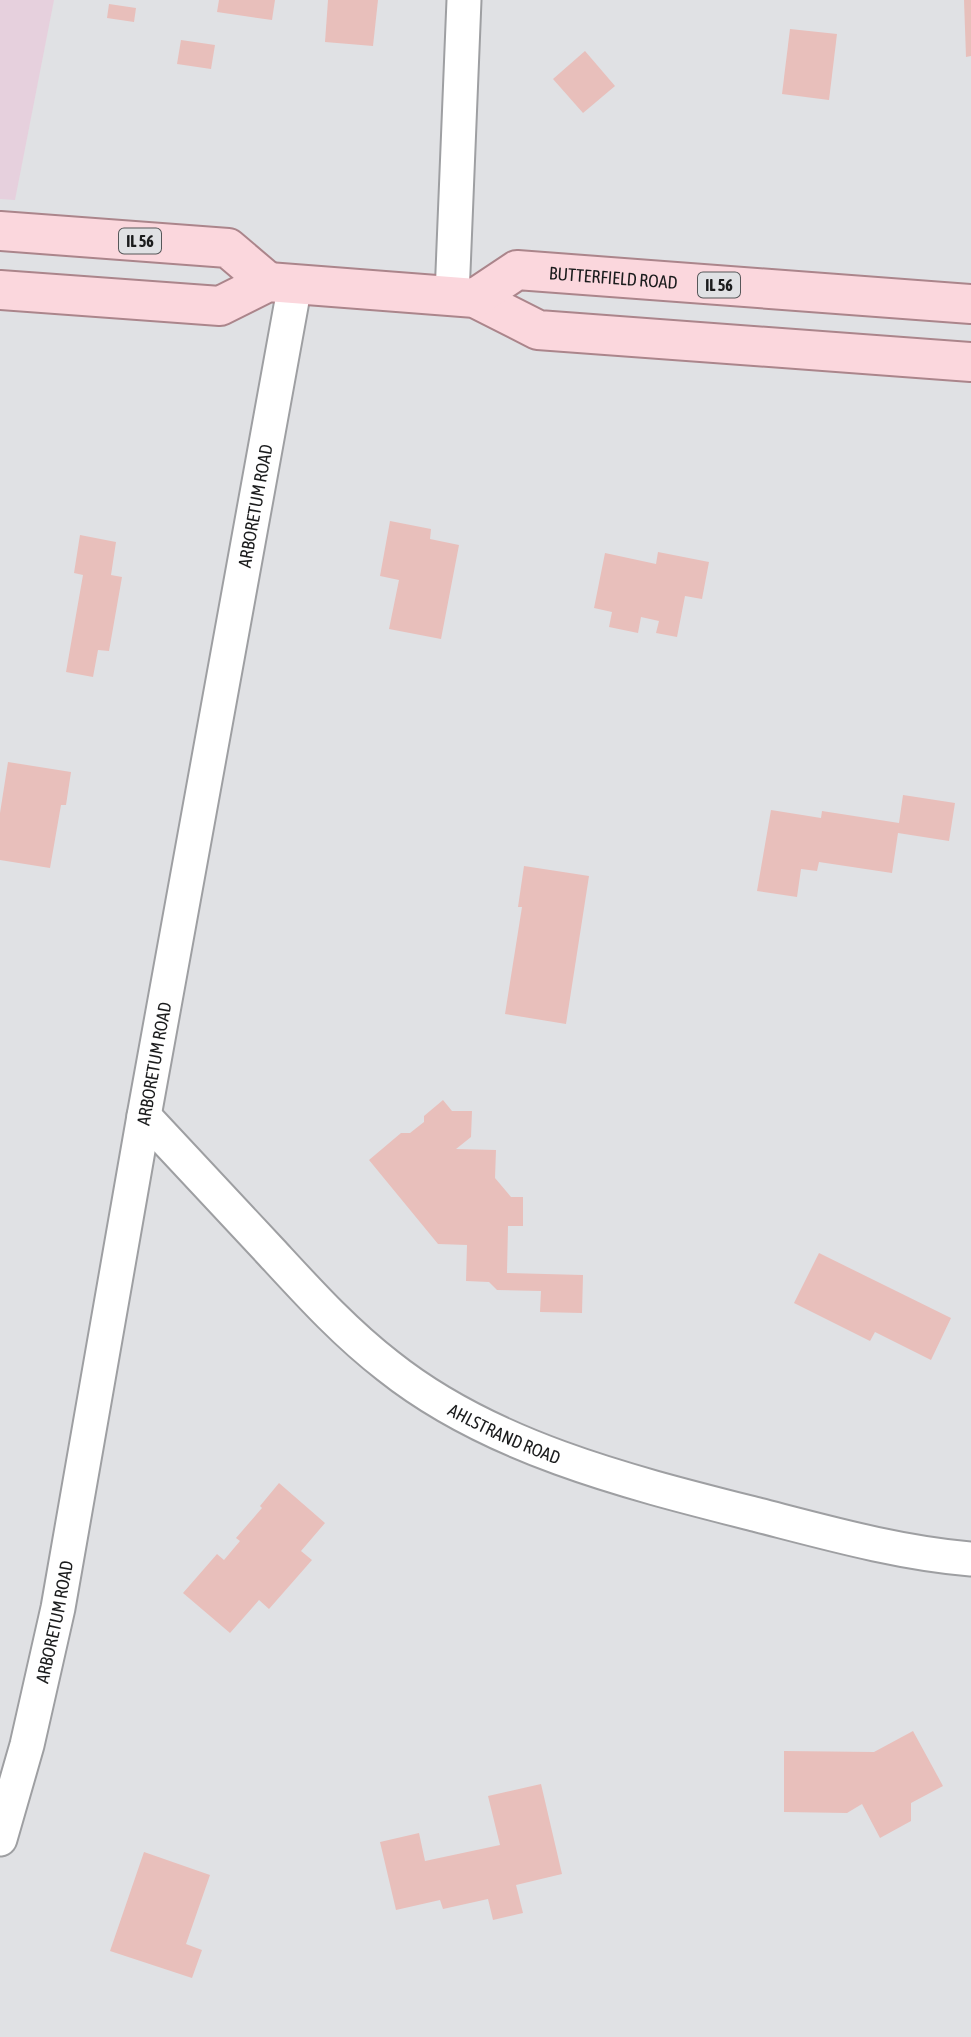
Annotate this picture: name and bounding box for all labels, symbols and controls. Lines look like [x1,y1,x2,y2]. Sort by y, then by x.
road number: IL 56 [119,229,161,254]
street label: BUTTERFIELD ROAD [548,262,678,292]
road number: IL 56 [698,272,740,298]
street label: ARBORETUM ROAD [233,442,276,569]
street label: ARBORETUM ROAD [132,1000,175,1127]
street label: AHLSTRAND ROAD [445,1399,564,1468]
street label: ARBORETUM ROAD [31,1559,77,1685]

